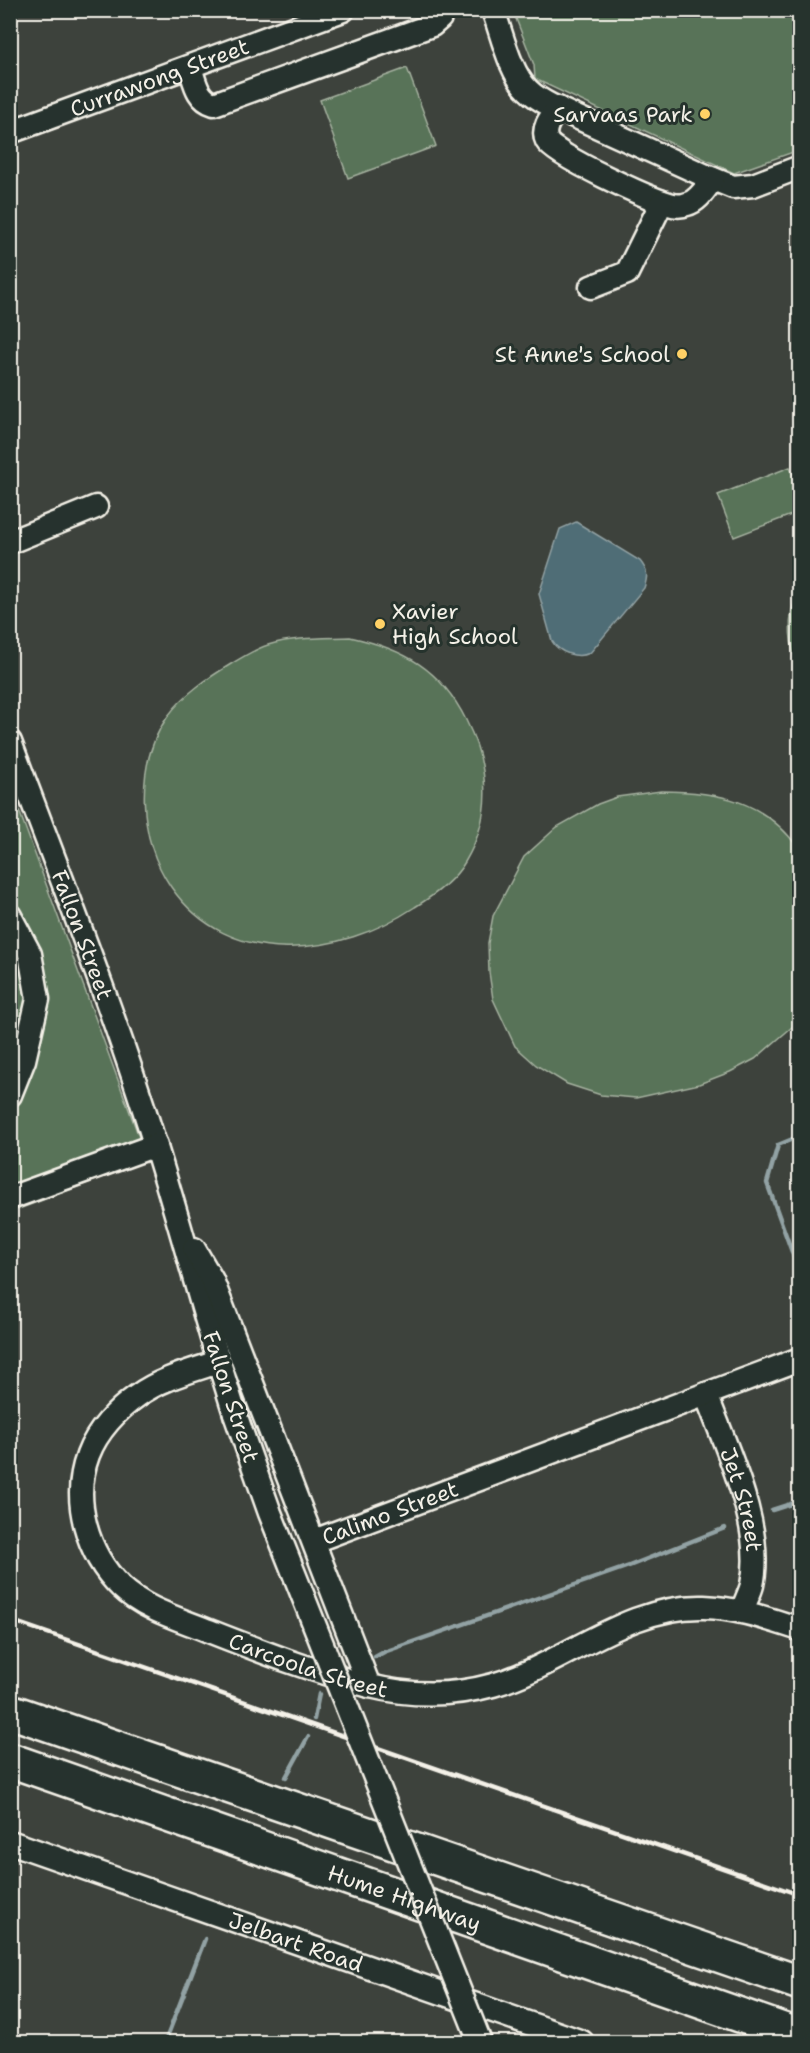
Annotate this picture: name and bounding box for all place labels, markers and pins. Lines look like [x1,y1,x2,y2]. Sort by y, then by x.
place label: Sarvaas Park [553,100,693,129]
marker: Sarvaas Park [698,107,712,121]
place label: St Anne's School [495,340,670,369]
marker: St Anne's School [675,347,689,361]
place label: Xavier High School [392,597,518,651]
marker: Xavier High School [373,617,387,631]

